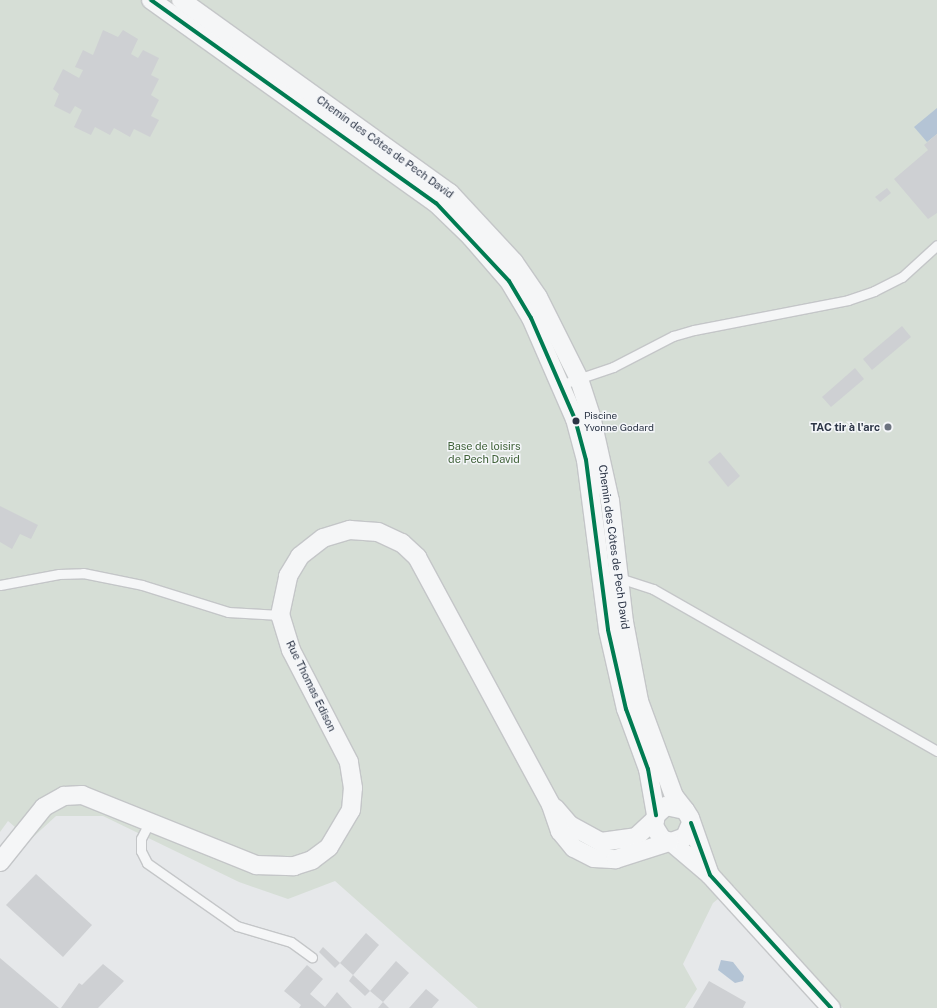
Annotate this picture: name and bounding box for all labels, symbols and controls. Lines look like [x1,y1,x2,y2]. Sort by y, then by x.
street label: Chemin des Côtes de Pech David [314,93,456,201]
place label: Piscine Yvonne Godard [584,409,654,432]
marker: Piscine Yvonne Godard [571,416,581,426]
place label: TAC tir à l'arc [810,420,880,434]
marker: TAC tir à l'arc [883,422,893,432]
park label: Base de loisirs de Pech David [447,440,521,466]
street label: Chemin des Côtes de Pech David [596,464,632,630]
street label: Rue Thomas Edison [283,638,339,734]

